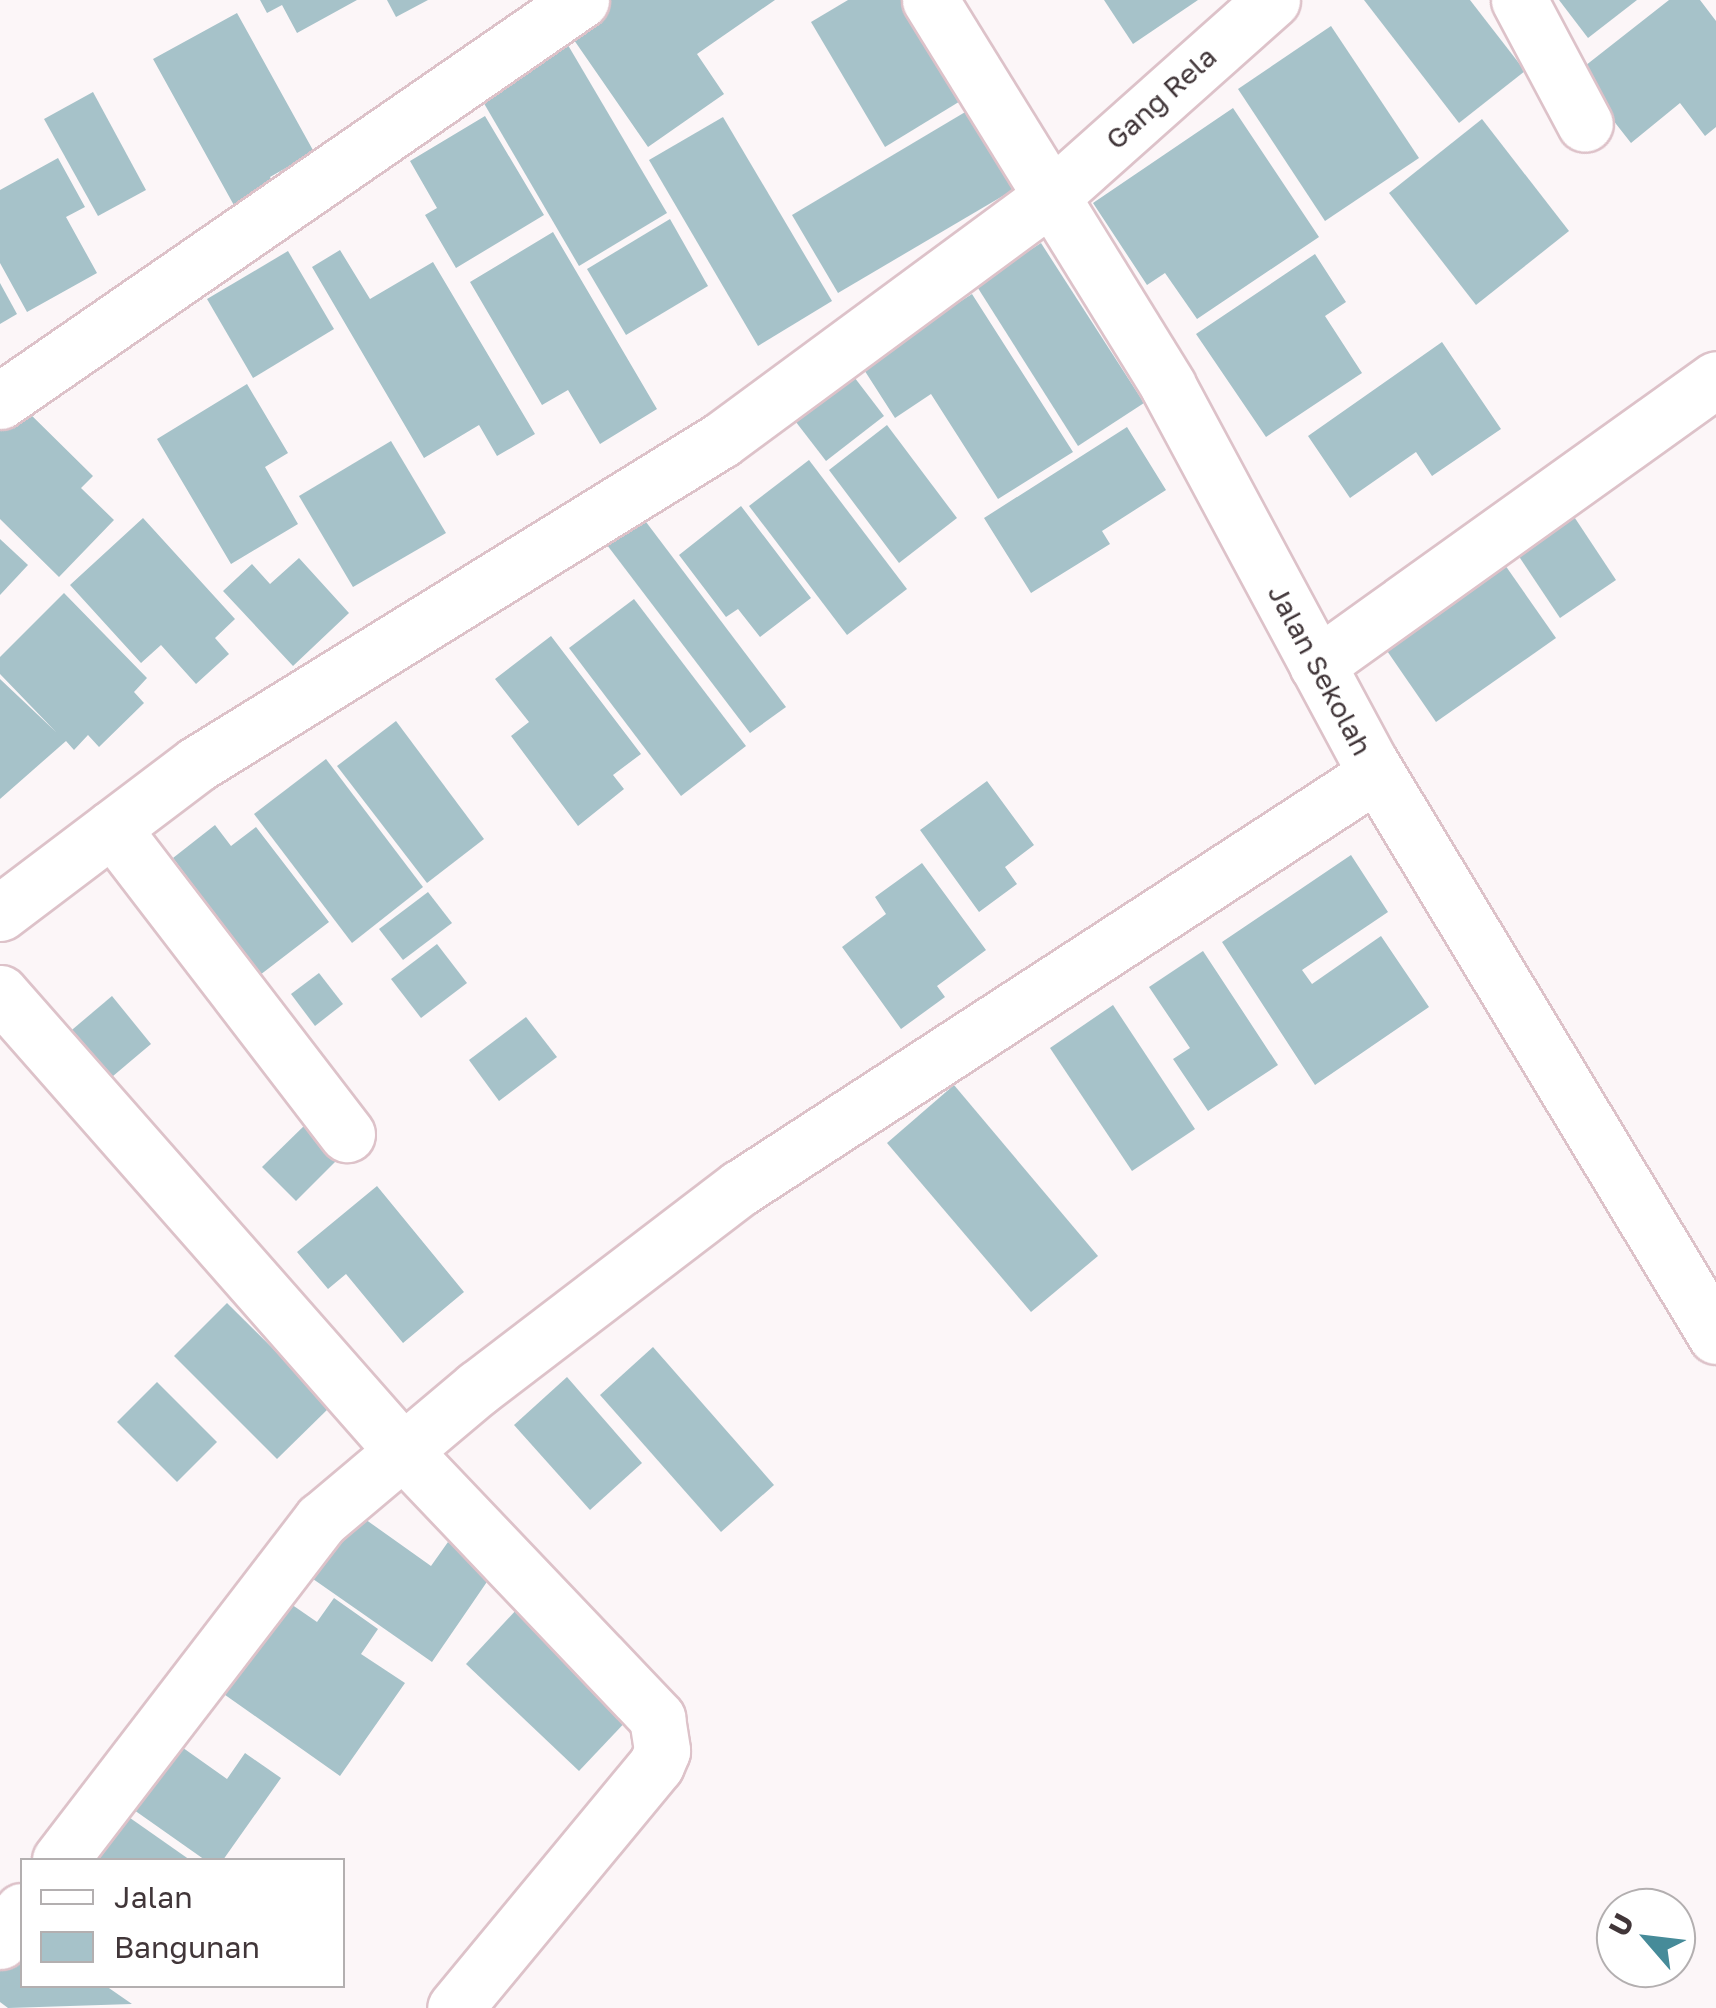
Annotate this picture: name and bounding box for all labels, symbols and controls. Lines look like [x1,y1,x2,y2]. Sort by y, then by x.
street label: Gang Rela [1099,40,1223,156]
street label: Jalan Sekolah [1261,579,1379,761]
legend [20,1858,345,1988]
text: Jalan [114,1879,193,1915]
north arrow [1596,1888,1696,1988]
text: U [1601,1908,1640,1941]
text: Bangunan [114,1929,260,1965]

